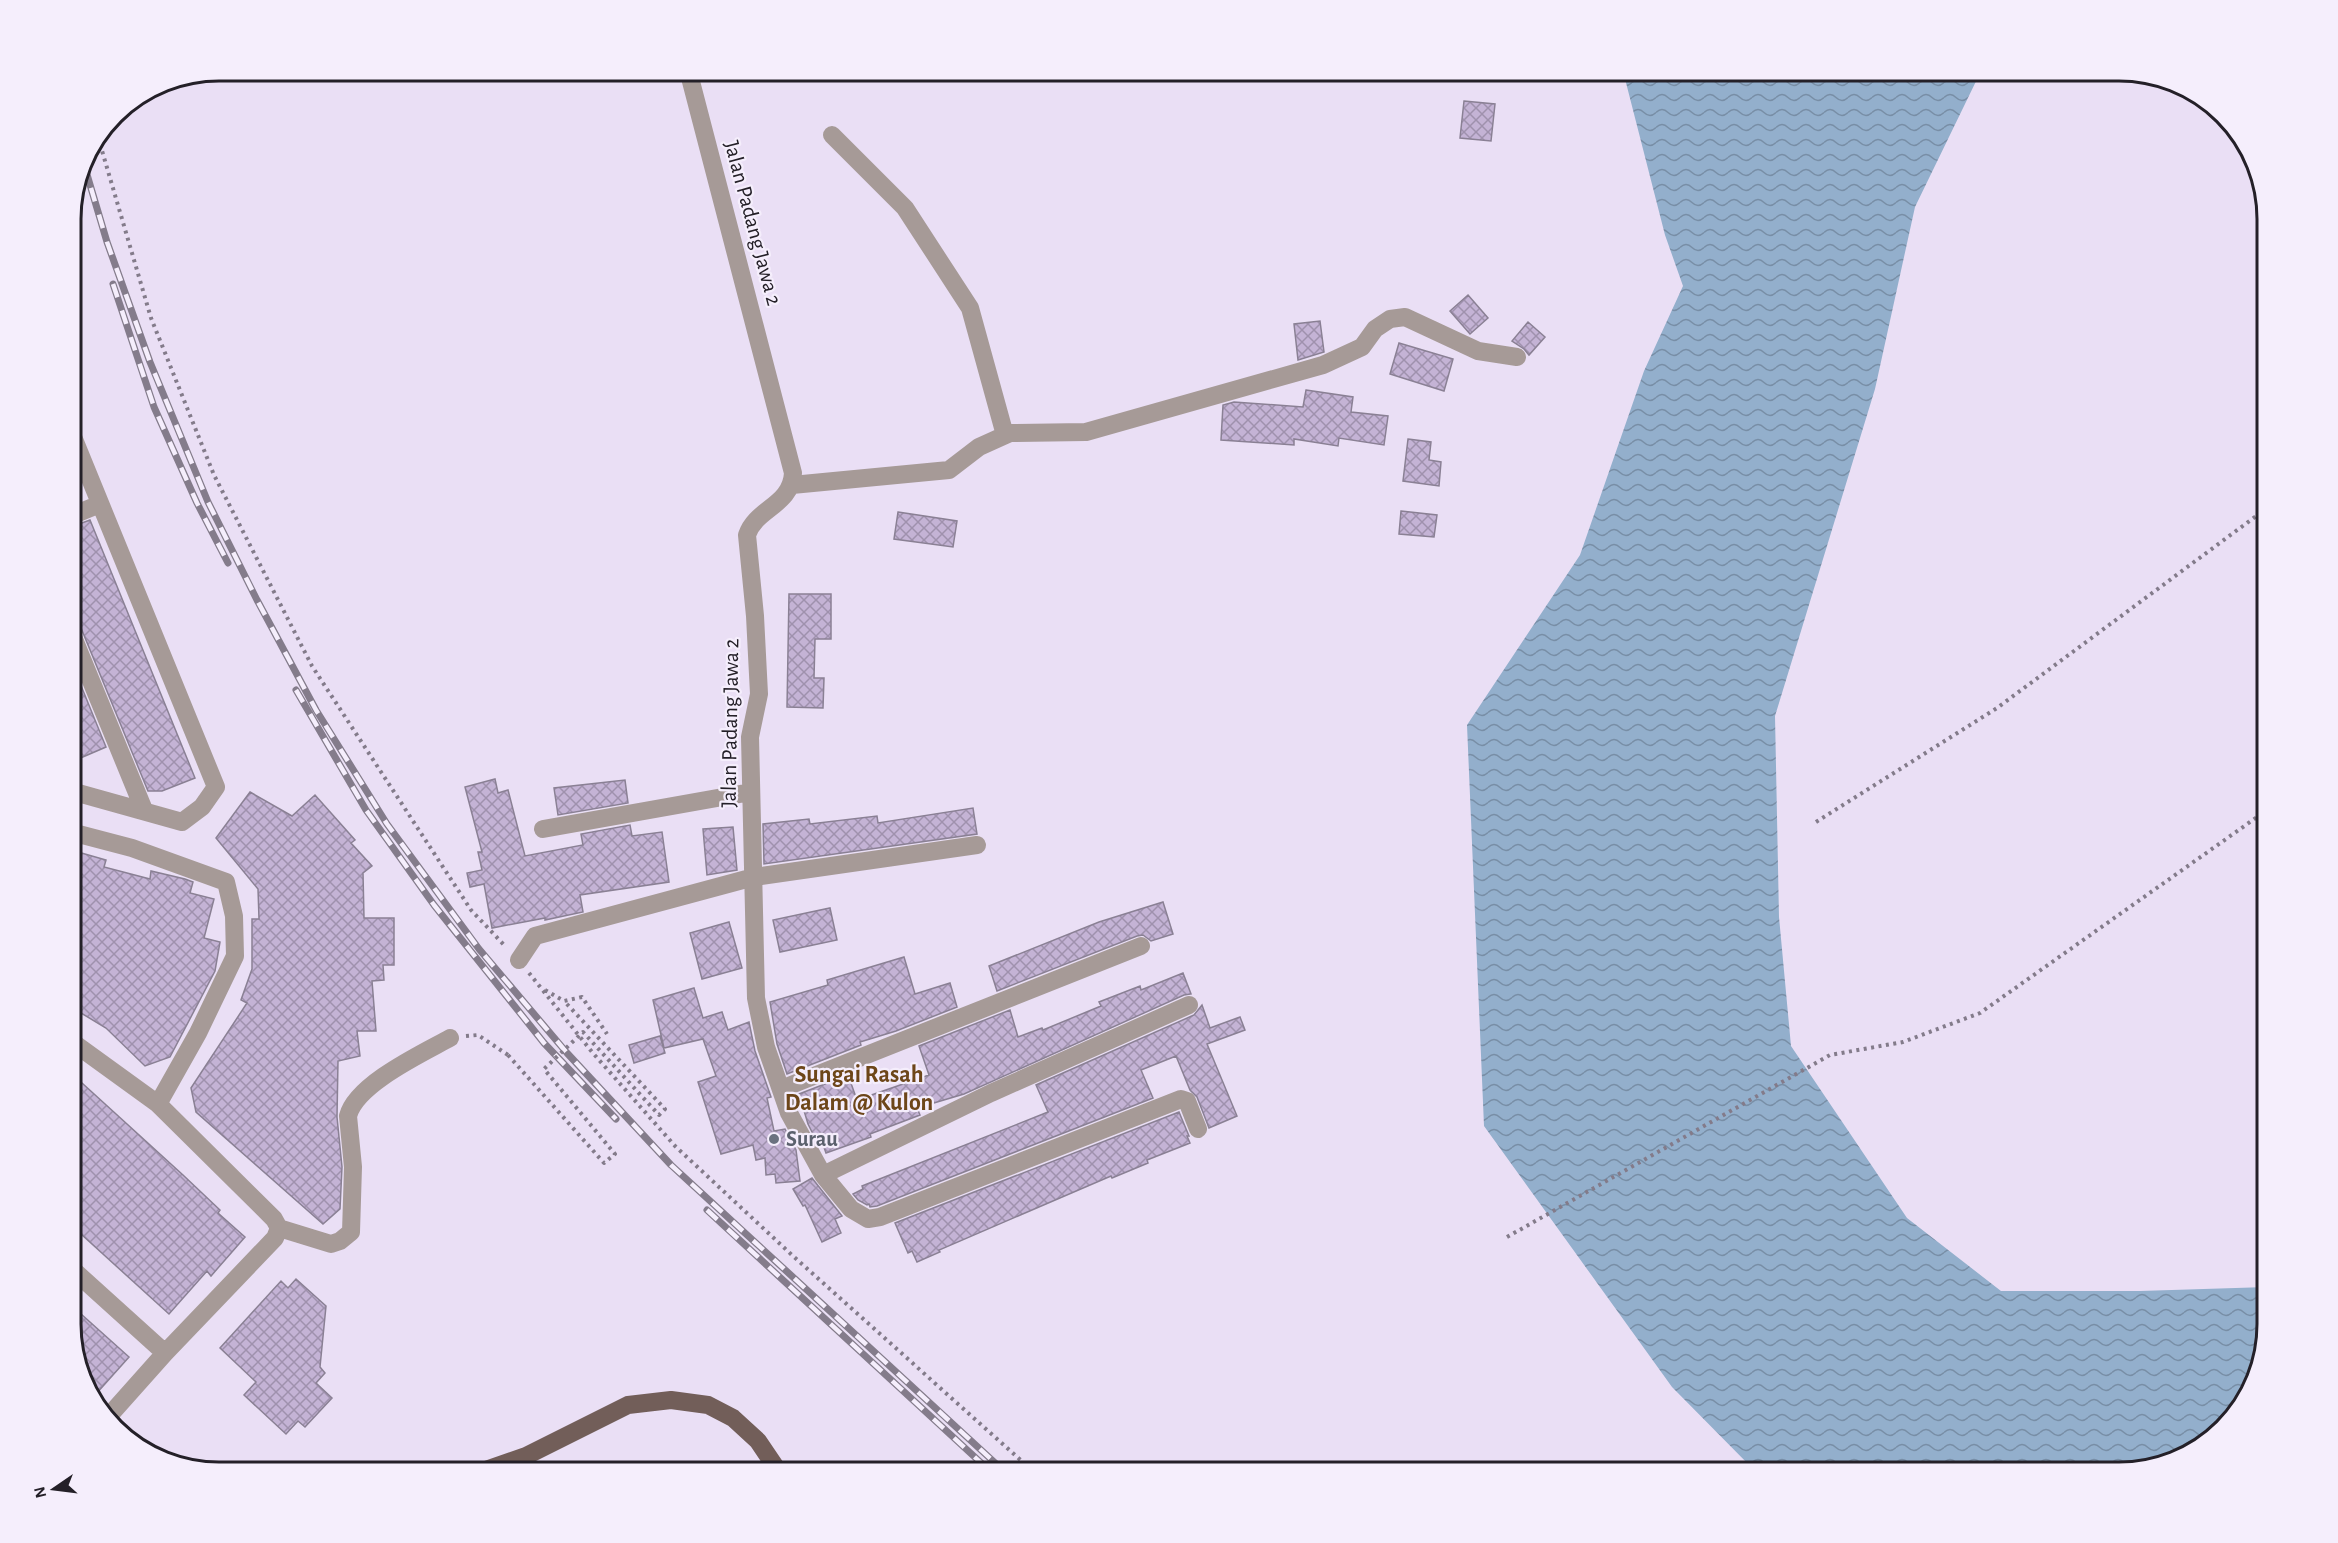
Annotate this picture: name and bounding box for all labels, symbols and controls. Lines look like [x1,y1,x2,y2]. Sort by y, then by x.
street label: Jalan Padang Jawa 2 [720,138,786,308]
street label: Jalan Padang Jawa 2 [718,638,742,808]
district label: Sungai Rasah Dalam @ Kulon [785,1063,933,1115]
place label: Surau [786,1128,838,1150]
marker: Surau [767,1132,781,1146]
north arrow [24,1459,84,1519]
text: N [31,1485,50,1500]

